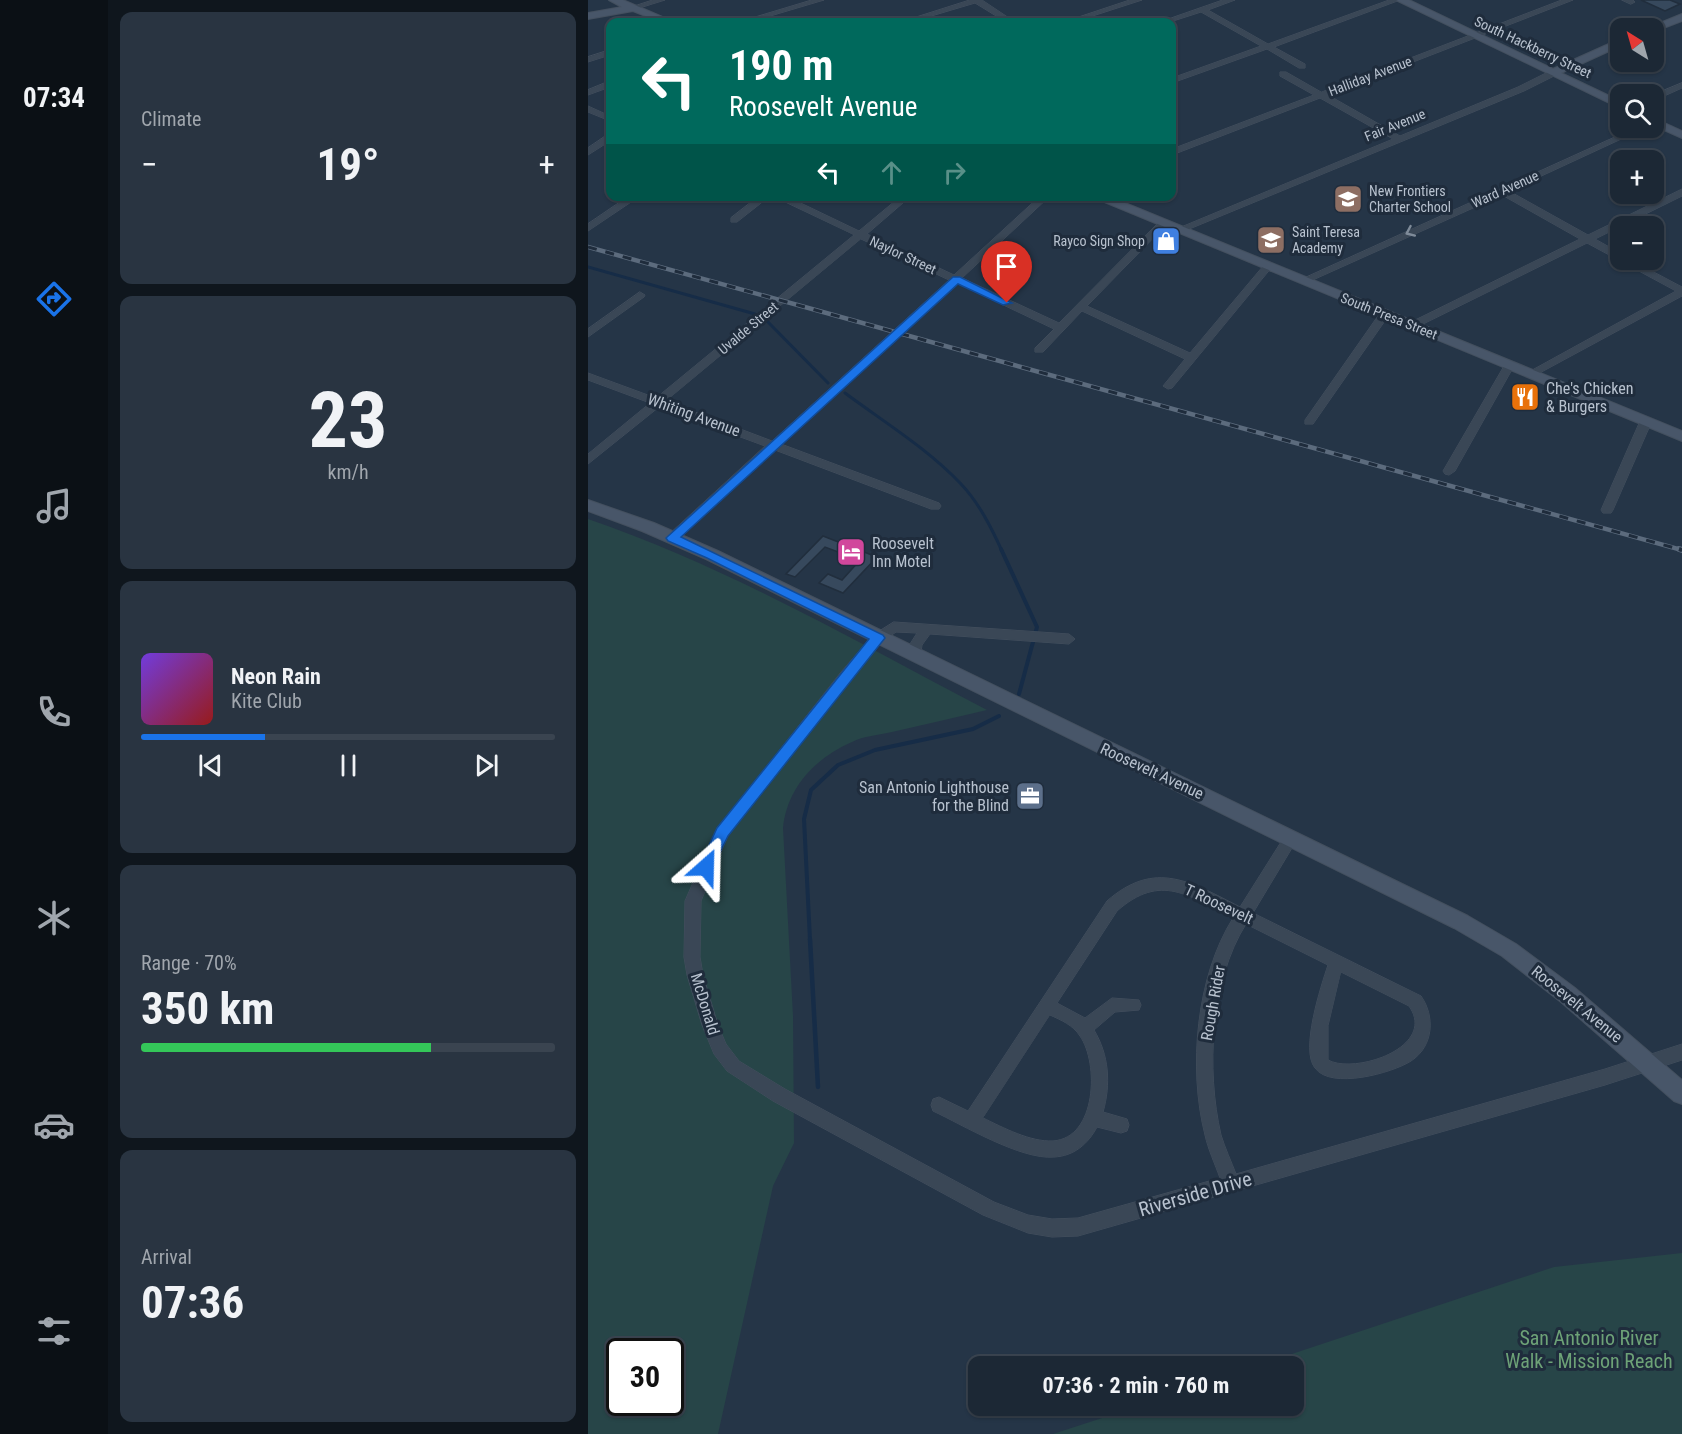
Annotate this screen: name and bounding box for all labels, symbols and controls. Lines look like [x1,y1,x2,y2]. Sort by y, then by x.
street label: South Hackberry Street [1472,13,1594,81]
north arrow [1610,18,1664,72]
map controls [1610,18,1664,270]
text: 190 m [729,41,834,90]
icon: left [630,42,708,120]
street label: Halliday Avenue [1326,53,1414,99]
text: 07:34 [23,82,85,114]
button: search [1610,84,1664,138]
text: Roosevelt Avenue [729,91,917,123]
street label: Fair Avenue [1362,105,1428,144]
text: Climate [141,107,201,131]
text: 19° [317,138,380,191]
text: − [141,145,158,184]
text: + [539,145,555,184]
button: + [1610,150,1664,204]
icon: left [812,156,845,189]
icon: ahead [875,156,908,189]
icon: right [938,156,971,189]
street label: Ward Avenue [1469,167,1541,211]
school or university icon: New Frontiers Charter School [1332,183,1364,215]
place label: New Frontiers Charter School [1369,183,1451,215]
button: − [1610,216,1664,270]
school or university icon: Saint Teresa Academy [1255,224,1287,256]
place label: Saint Teresa Academy [1292,224,1360,256]
shop icon: Rayco Sign Shop [1150,225,1182,257]
one-way arrow [1406,225,1417,237]
street label: Naylor Street [867,233,939,277]
place label: Rayco Sign Shop [1053,233,1145,249]
pin [981,241,1032,303]
icon: arrive [990,250,1023,283]
icon: directions [33,278,75,320]
street label: South Presa Street [1338,289,1440,343]
street label: Uvalde Street [715,298,781,358]
text: 23 [309,375,387,466]
place label: Che's Chicken & Burgers [1546,379,1634,416]
restaurant icon: Che's Chicken & Burgers [1509,381,1541,413]
street label: Whiting Avenue [645,389,743,441]
text: km/h [327,460,369,484]
icon: music [33,485,75,527]
place label: Roosevelt Inn Motel [872,534,934,571]
hotel icon: Roosevelt Inn Motel [835,536,867,568]
text: Neon Rain [231,664,321,689]
text: Kite Club [231,689,302,713]
icon: phone [33,691,75,733]
street label: Roosevelt Avenue [1097,739,1207,803]
icon: previous [194,749,227,782]
icon: pause [332,749,365,782]
icon: next [470,749,503,782]
place label: San Antonio Lighthouse for the Blind [859,778,1009,815]
office icon: San Antonio Lighthouse for the Blind [1014,780,1046,812]
position arrow [674,835,738,899]
street label: T Roosevelt [1182,880,1257,928]
icon: climate [33,897,75,939]
text: Range · 70% [141,951,237,975]
street label: Roosevelt Avenue [1528,961,1626,1047]
street label: Rough Rider [1197,964,1229,1042]
street label: McDonald [687,971,723,1037]
text: 350 km [141,982,274,1035]
icon: car [33,1104,75,1146]
street label: Riverside Drive [1136,1166,1254,1222]
text: Arrival [141,1245,192,1269]
text: 07:36 [141,1276,244,1329]
icon: filters [33,1310,75,1352]
park label: San Antonio River Walk - Mission Reach [1505,1326,1673,1373]
speed limit sign: 30 [606,1338,684,1416]
text: 07:36 · 2 min · 760 m [1043,1373,1229,1398]

